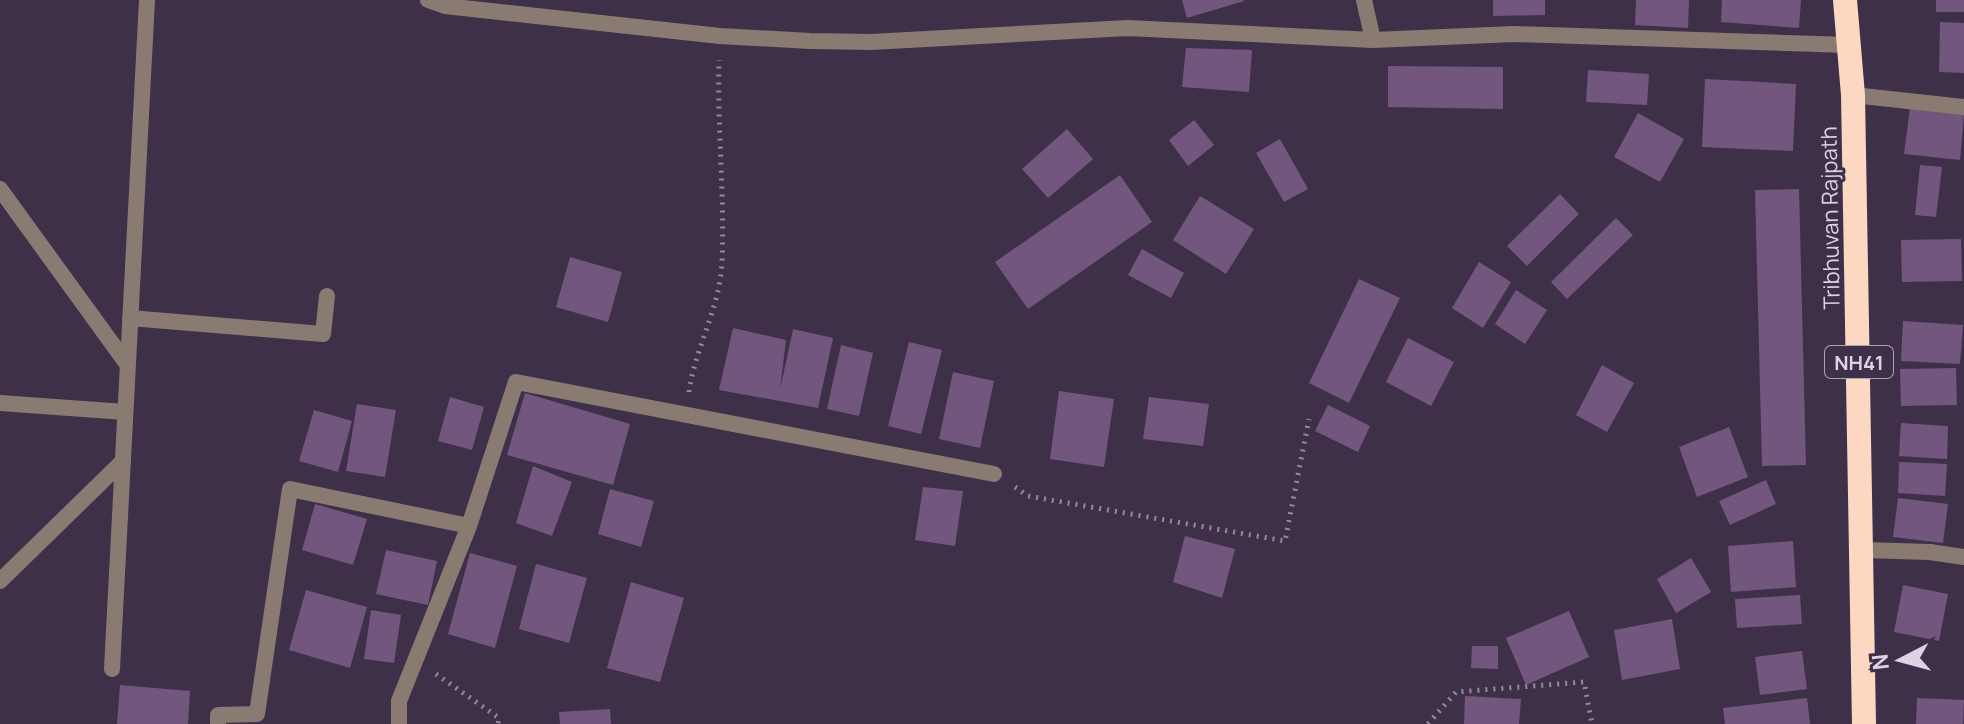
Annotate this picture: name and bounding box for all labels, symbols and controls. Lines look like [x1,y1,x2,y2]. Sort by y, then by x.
street label: Tribhuvan Rajpath [1813,126,1847,310]
road number: NH41 [1825,346,1893,378]
north arrow [1860,620,1940,700]
text: N [1864,653,1896,672]

